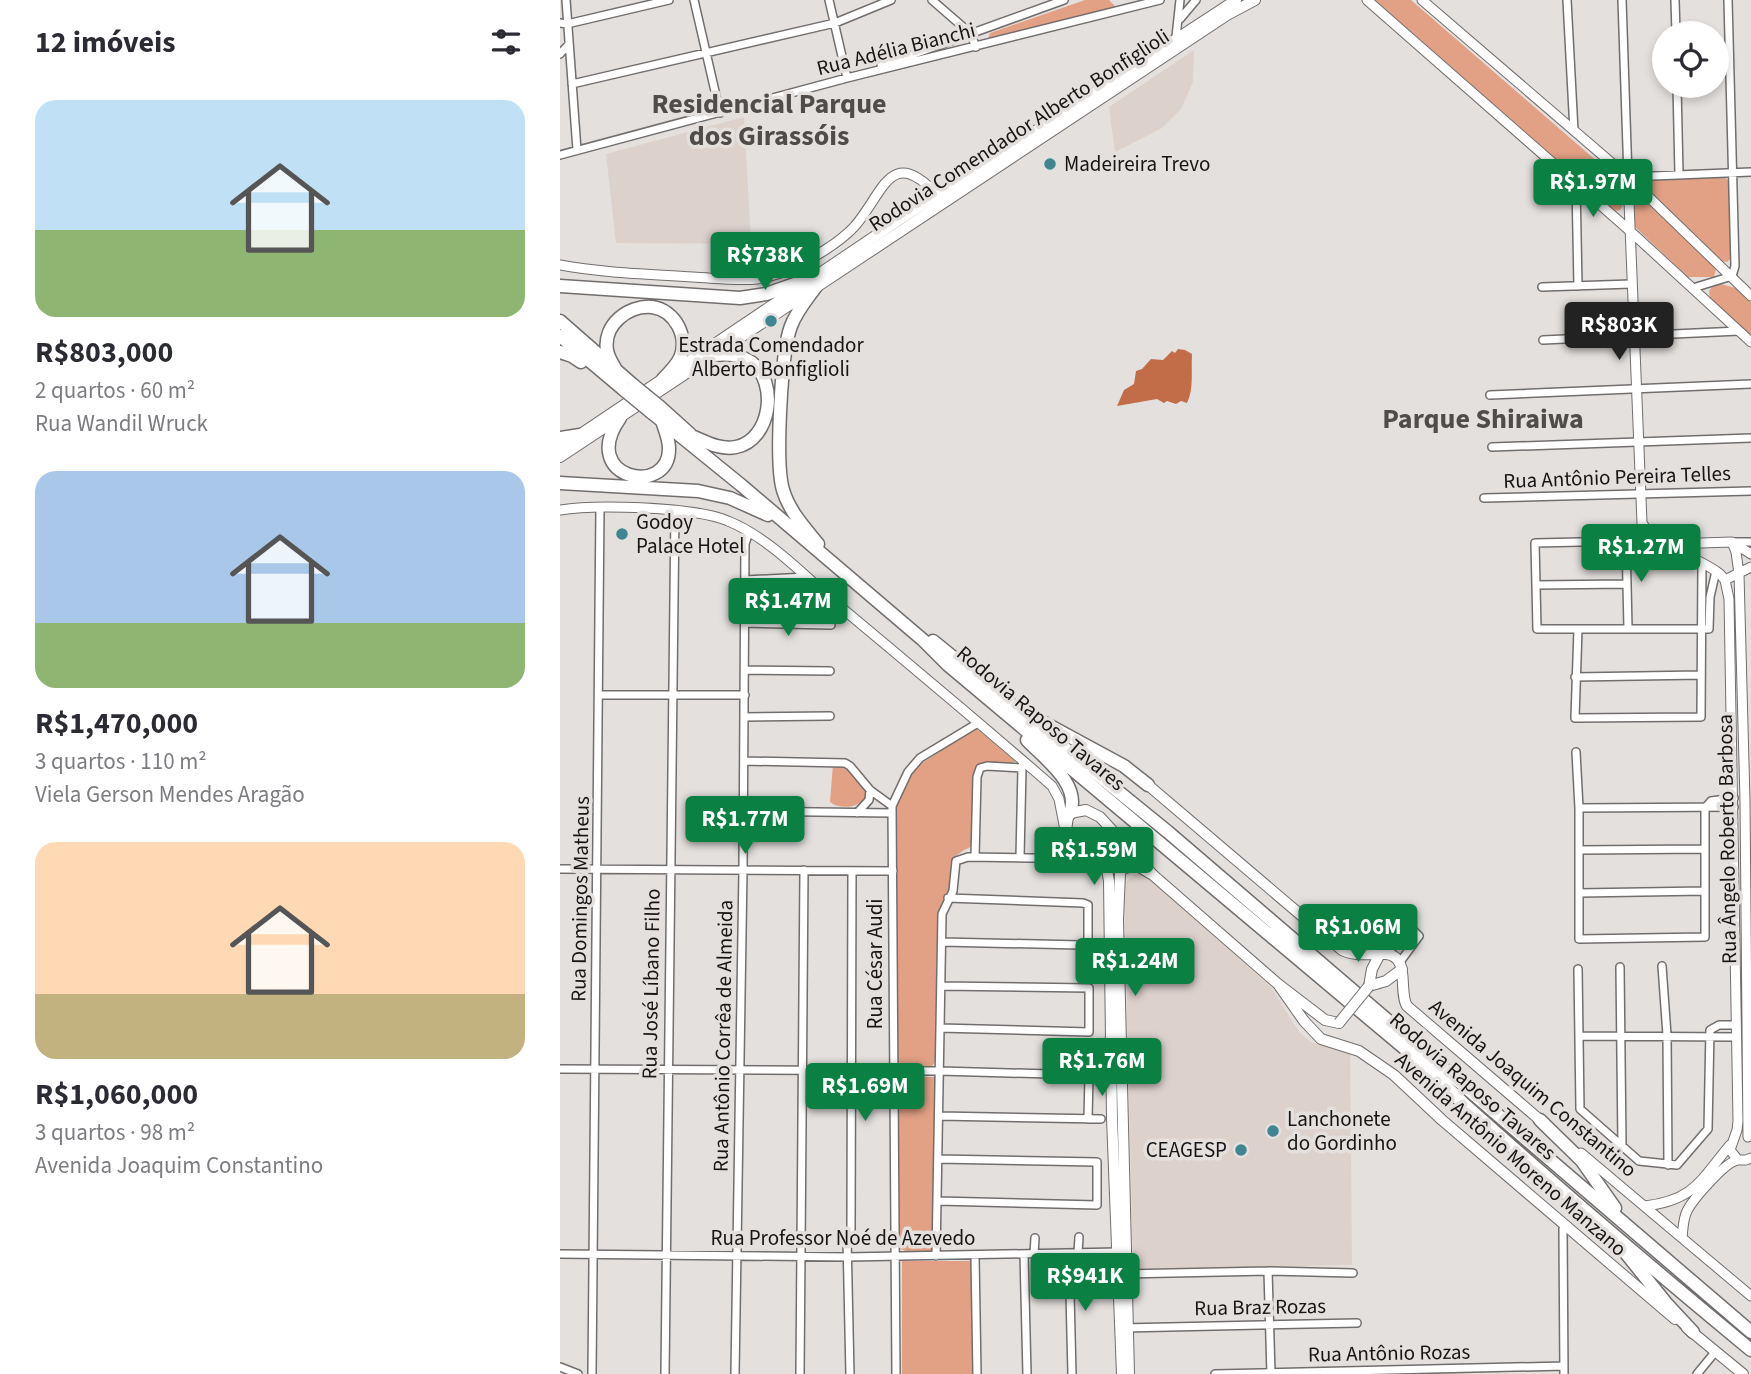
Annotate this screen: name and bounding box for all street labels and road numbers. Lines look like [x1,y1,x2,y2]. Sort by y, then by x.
street label: Rua Adélia Bianchi [813,15,979,83]
street label: Rodovia Comendador Alberto Bonfiglioli [863,21,1175,239]
street label: Rua Antônio Pereira Telles [1503,458,1732,496]
street label: Rodovia Raposo Tavares [950,638,1132,798]
street label: Rua Ângelo Roberto Barbosa [1710,714,1744,964]
street label: Rua Domingos Matheus [563,796,597,1002]
street label: Rua José Líbano Filho [634,888,668,1080]
street label: Rua César Audi [860,899,890,1029]
street label: Rua Antônio Corrêa de Almeida [706,900,740,1172]
street label: Avenida Joaquim Constantino [1423,992,1643,1184]
street label: Rodovia Raposo Tavares [1383,1005,1563,1167]
street label: Avenida Antônio Moreno Manzano [1389,1045,1633,1263]
street label: Rua Professor Noé de Azevedo [711,1223,975,1253]
street label: Rua Braz Rozas [1194,1291,1326,1323]
street label: Rua Antônio Rozas [1308,1337,1471,1369]

